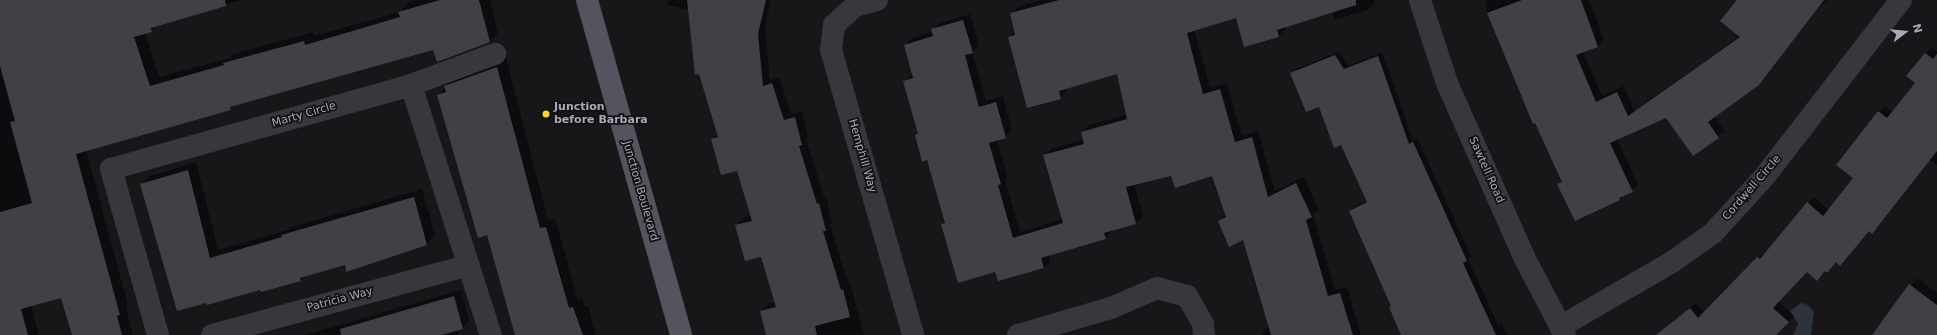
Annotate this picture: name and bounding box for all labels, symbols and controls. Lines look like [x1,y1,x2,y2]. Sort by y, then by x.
north arrow [1885,12,1925,52]
text: N [1909,22,1925,35]
street label: Marty Circle [270,100,338,130]
place label: Junction before Barbara [554,101,648,127]
marker: Junction before Barbara [541,109,551,119]
street label: Hemphill Way [845,118,879,194]
street label: Sawtell Road [1466,135,1506,205]
street label: Junction Boulevard [619,139,661,243]
street label: Cordwell Circle [1720,153,1784,223]
street label: Patricia Way [306,285,374,315]

